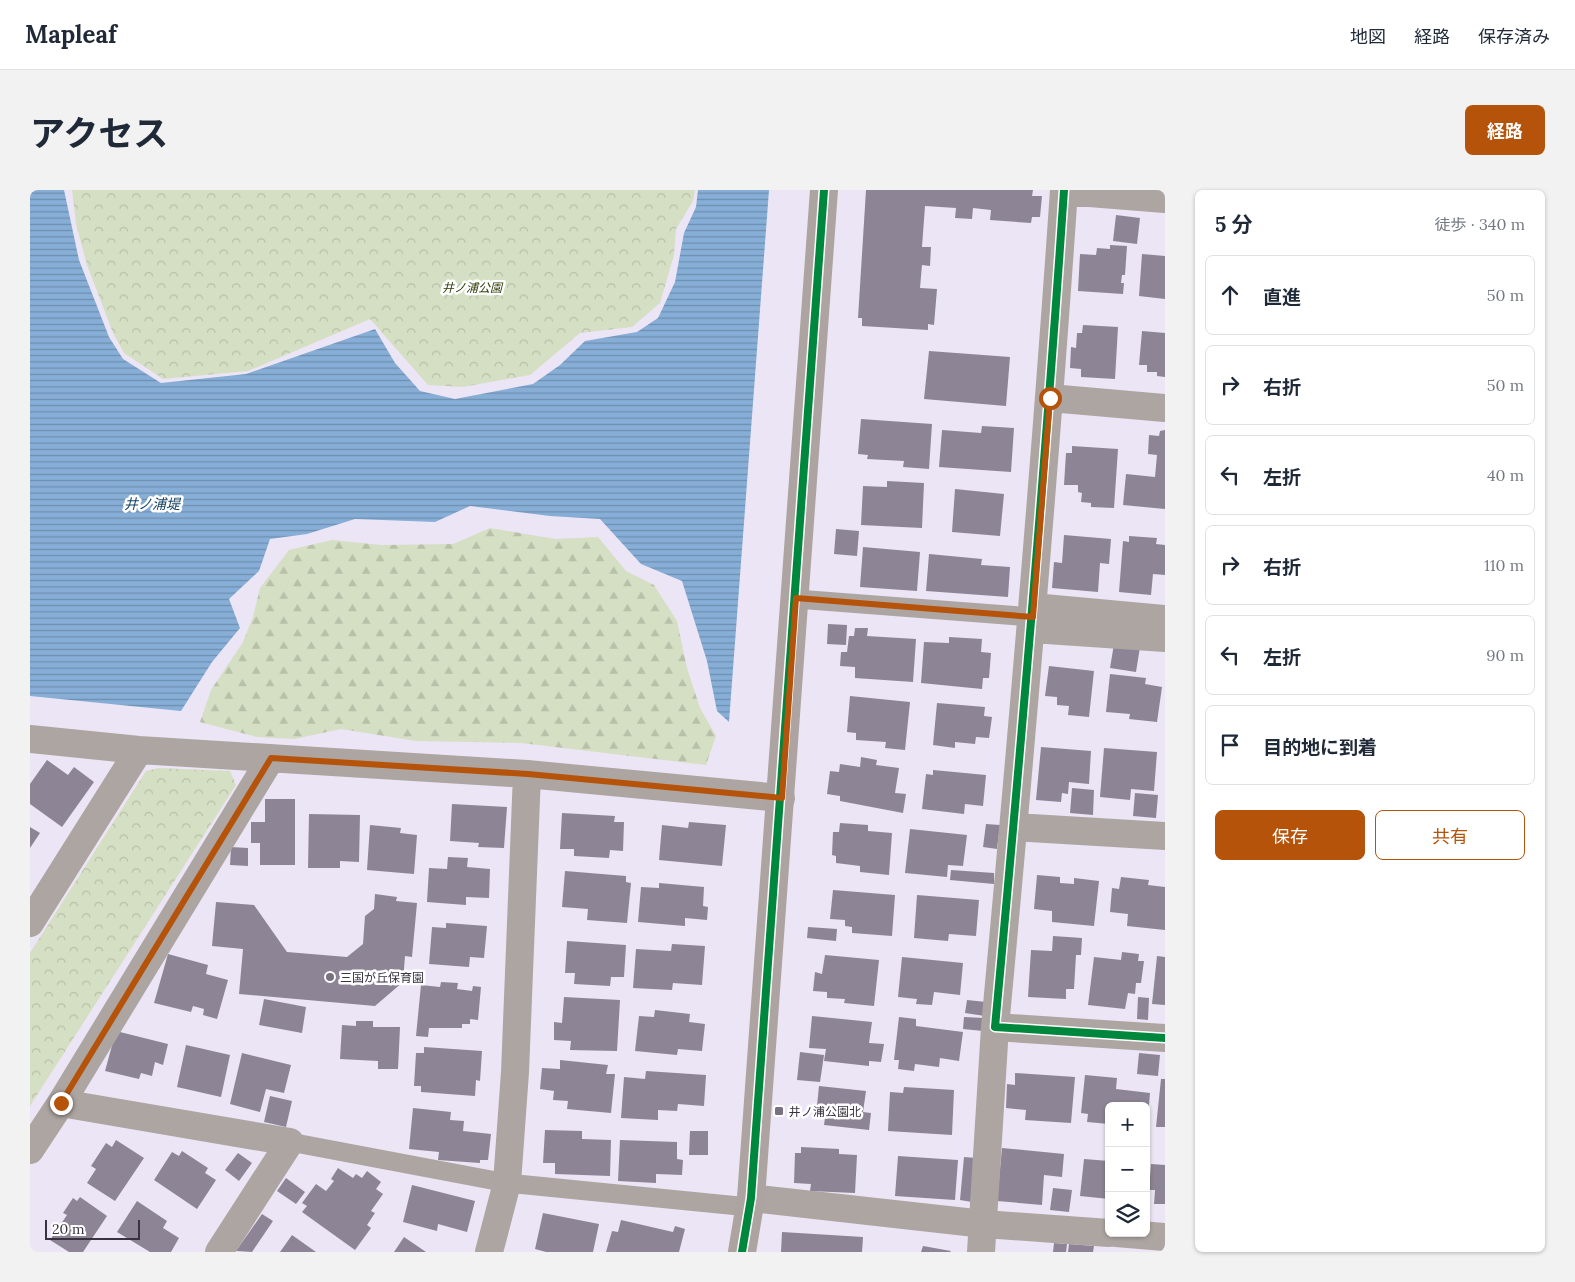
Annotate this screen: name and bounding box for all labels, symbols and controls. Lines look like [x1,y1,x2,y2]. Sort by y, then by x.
text: Mapleaf [25,19,117,50]
text: 地図 [1350,25,1386,48]
text: 経路 [1414,25,1450,48]
text: 保存済み [1478,25,1550,48]
button: 経路 [1465,105,1545,155]
text: アクセス [30,111,168,156]
text: 5 分 [1215,211,1253,238]
text: 徒歩 · 340 m [1435,214,1525,234]
park label: 井ノ浦公園 [442,280,504,295]
icon: ahead [1216,281,1244,309]
text: 直進 [1263,285,1301,309]
text: 50 m [1487,285,1524,305]
icon: right [1216,371,1244,399]
text: 右折 [1263,375,1301,399]
text: 50 m [1487,375,1524,395]
route start [1039,387,1062,410]
icon: left [1216,461,1244,489]
text: 左折 [1263,465,1301,489]
text: 40 m [1487,465,1524,485]
water label: 井ノ浦堤 [124,495,182,513]
icon: right [1216,551,1244,579]
text: 右折 [1263,555,1301,579]
text: 110 m [1484,555,1524,575]
icon: left [1216,641,1244,669]
text: 左折 [1263,645,1301,669]
text: 90 m [1486,645,1524,665]
icon: arrive [1216,731,1244,759]
text: 目的地に到着 [1263,735,1377,759]
button: 保存 [1215,810,1365,860]
button: 共有 [1375,810,1525,860]
place label: 三国が丘保育園 [340,970,424,985]
marker: 三国が丘保育園 [324,971,336,983]
route end [50,1092,73,1115]
map controls [1105,1102,1150,1237]
button: + [1105,1102,1150,1147]
place label: 井ノ浦公園北 [789,1104,861,1119]
marker: 井ノ浦公園北 [773,1105,785,1117]
button: − [1105,1147,1150,1192]
button: layers [1105,1192,1150,1237]
scale bar [45,1217,140,1240]
text: 20 m [52,1220,84,1238]

